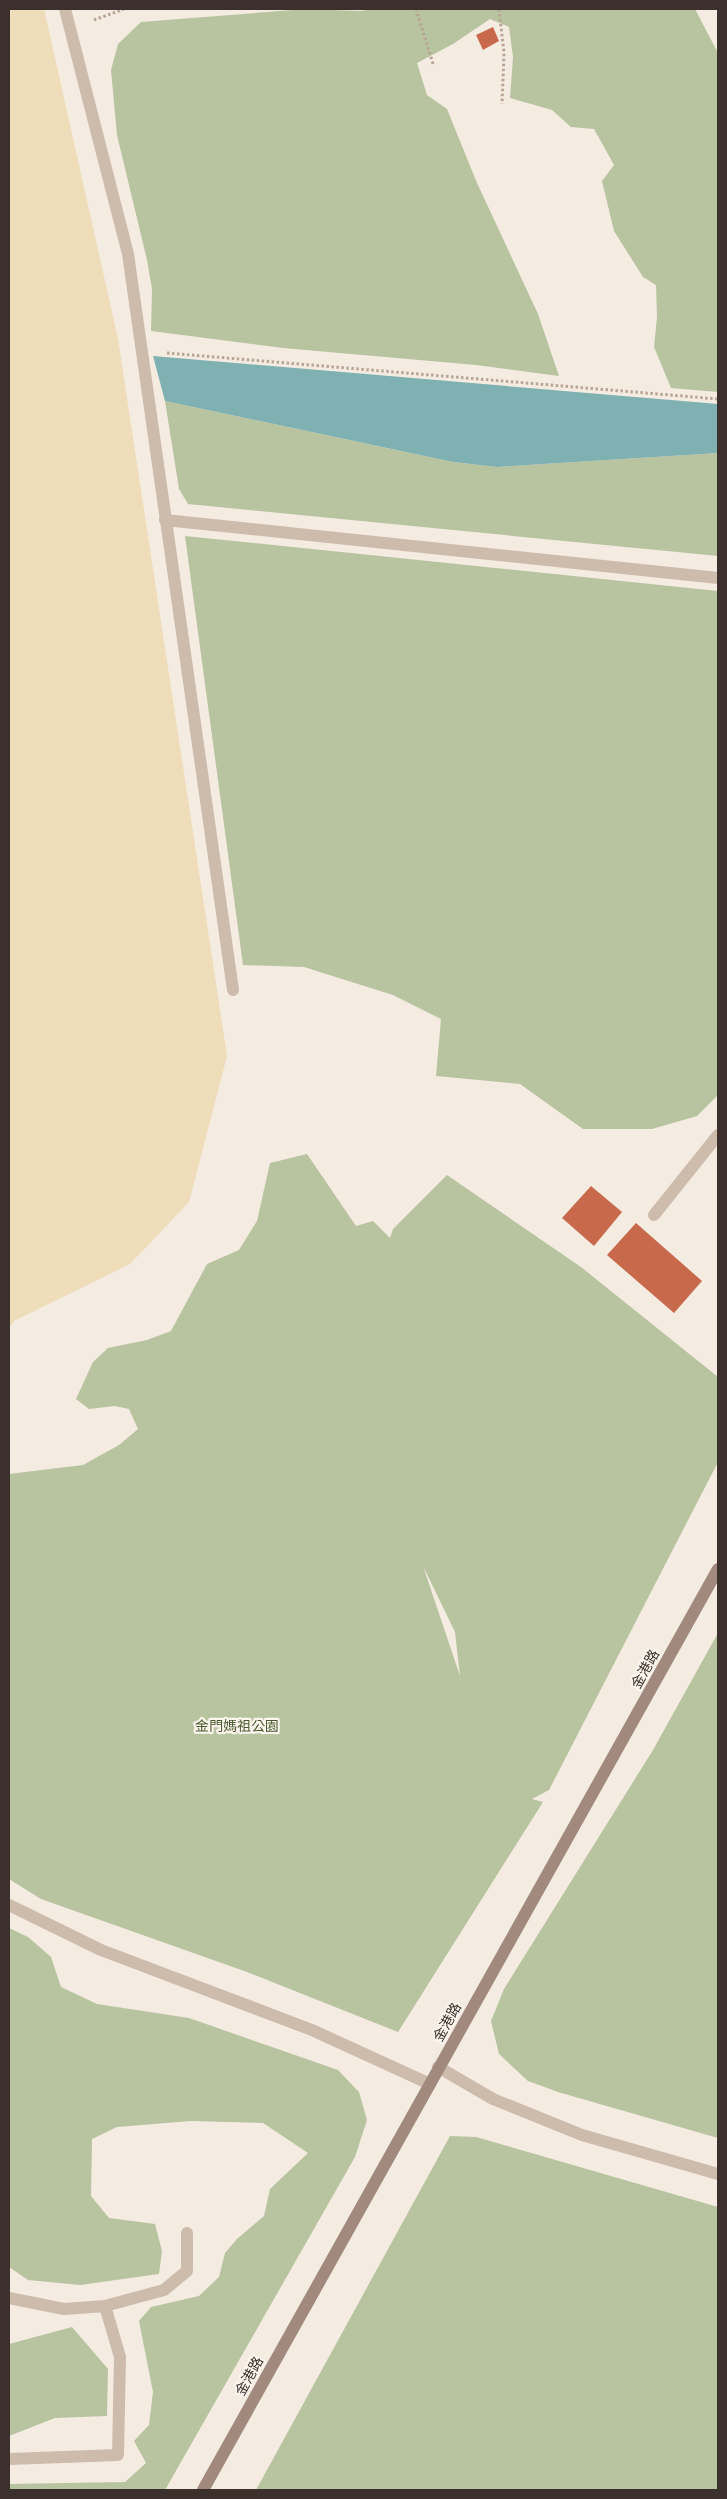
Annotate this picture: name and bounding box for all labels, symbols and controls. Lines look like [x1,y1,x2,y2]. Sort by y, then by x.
street label: 金港路 [627,1646,663,1692]
park label: 金門媽祖公園 [195,1717,279,1735]
street label: 金港路 [429,1999,465,2045]
street label: 金港路 [231,2353,267,2399]

